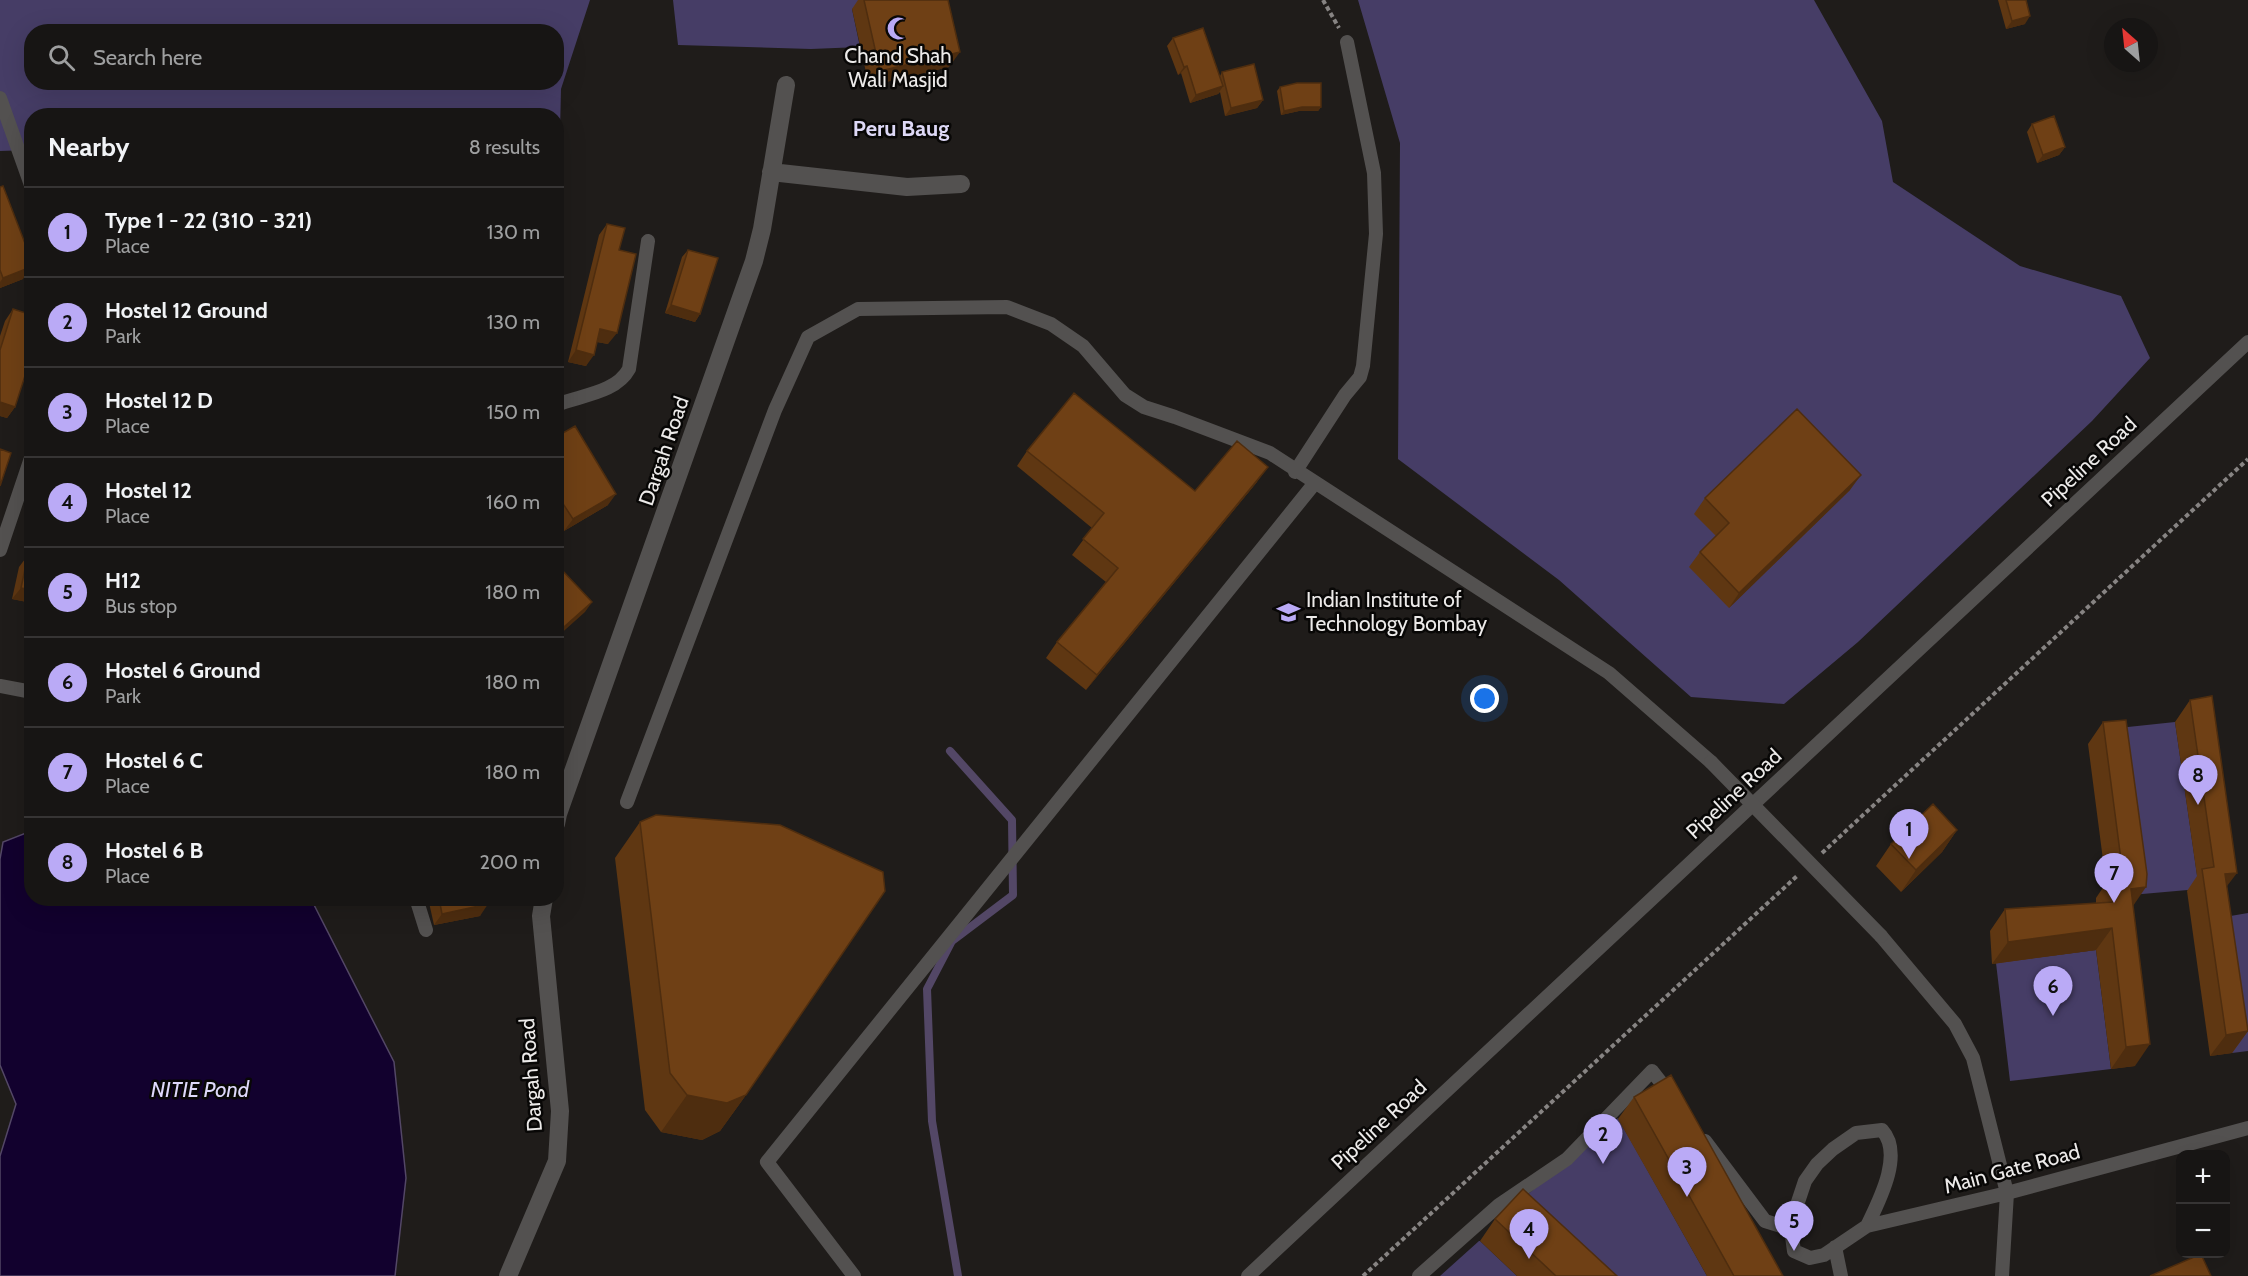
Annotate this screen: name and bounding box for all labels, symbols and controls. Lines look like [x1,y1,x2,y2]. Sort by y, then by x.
mosque icon: Chand Shah Wali Masjid [885,15,911,41]
north arrow [2104,18,2158,72]
search box [24,24,564,90]
icon: search [45,41,78,74]
place label: Chand Shah Wali Masjid [844,43,952,93]
text: Search here [93,44,202,71]
district label: Peru Baug [853,115,949,142]
text: Nearby [48,131,129,163]
text: 8 results [469,135,540,159]
text: Type 1 - 22 (310 - 321) [105,207,312,234]
text: 1 [64,220,71,244]
text: 130 m [487,220,540,244]
text: Place [105,234,150,258]
text: Hostel 12 Ground [105,297,268,324]
text: 2 [62,310,73,334]
text: 130 m [487,310,540,334]
text: Park [105,324,141,348]
text: Hostel 12 D [105,387,213,414]
street label: Dargah Road [633,393,694,509]
text: 3 [62,400,73,424]
text: 150 m [487,400,540,424]
street label: Pipeline Road [2036,411,2141,512]
text: Place [105,414,150,438]
text: Hostel 12 [105,477,192,504]
text: 4 [61,490,74,514]
text: 160 m [486,490,540,514]
text: Place [105,504,150,528]
text: H12 [105,567,141,594]
text: 5 [62,580,73,604]
text: 180 m [485,580,540,604]
place label: Indian Institute of Technology Bombay [1306,587,1487,636]
text: Bus stop [105,594,177,618]
school or university icon: Indian Institute of Technology Bombay [1275,599,1301,625]
text: Hostel 6 Ground [105,657,260,684]
text: 6 [62,670,73,694]
text: 180 m [485,670,540,694]
text: Park [105,684,141,708]
your location [1470,684,1499,713]
street label: Pipeline Road [1681,743,1786,844]
text: Hostel 6 C [105,747,203,774]
pin: 8 [2178,756,2218,805]
text: 7 [62,760,73,784]
text: 180 m [485,760,540,784]
text: Place [105,774,150,798]
pin: 1 [1890,810,1928,859]
text: Hostel 6 B [105,837,203,864]
text: 8 [61,850,74,874]
text: 200 m [480,850,540,874]
pin: 7 [2094,854,2134,903]
text: Place [105,864,150,888]
pin: 6 [2034,966,2072,1016]
street label: Dargah Road [514,1017,547,1133]
street label: Pipeline Road [1326,1074,1431,1175]
water label: NITIE Pond [151,1076,250,1103]
pin: 2 [1584,1114,1622,1164]
street label: Main Gate Road [1941,1138,2083,1199]
pin: 3 [1668,1148,1706,1197]
map controls [2176,1150,2230,1258]
button: + [2176,1150,2230,1204]
pin: 5 [1774,1202,1814,1251]
button: − [2176,1204,2230,1258]
pin: 4 [1510,1210,1549,1259]

